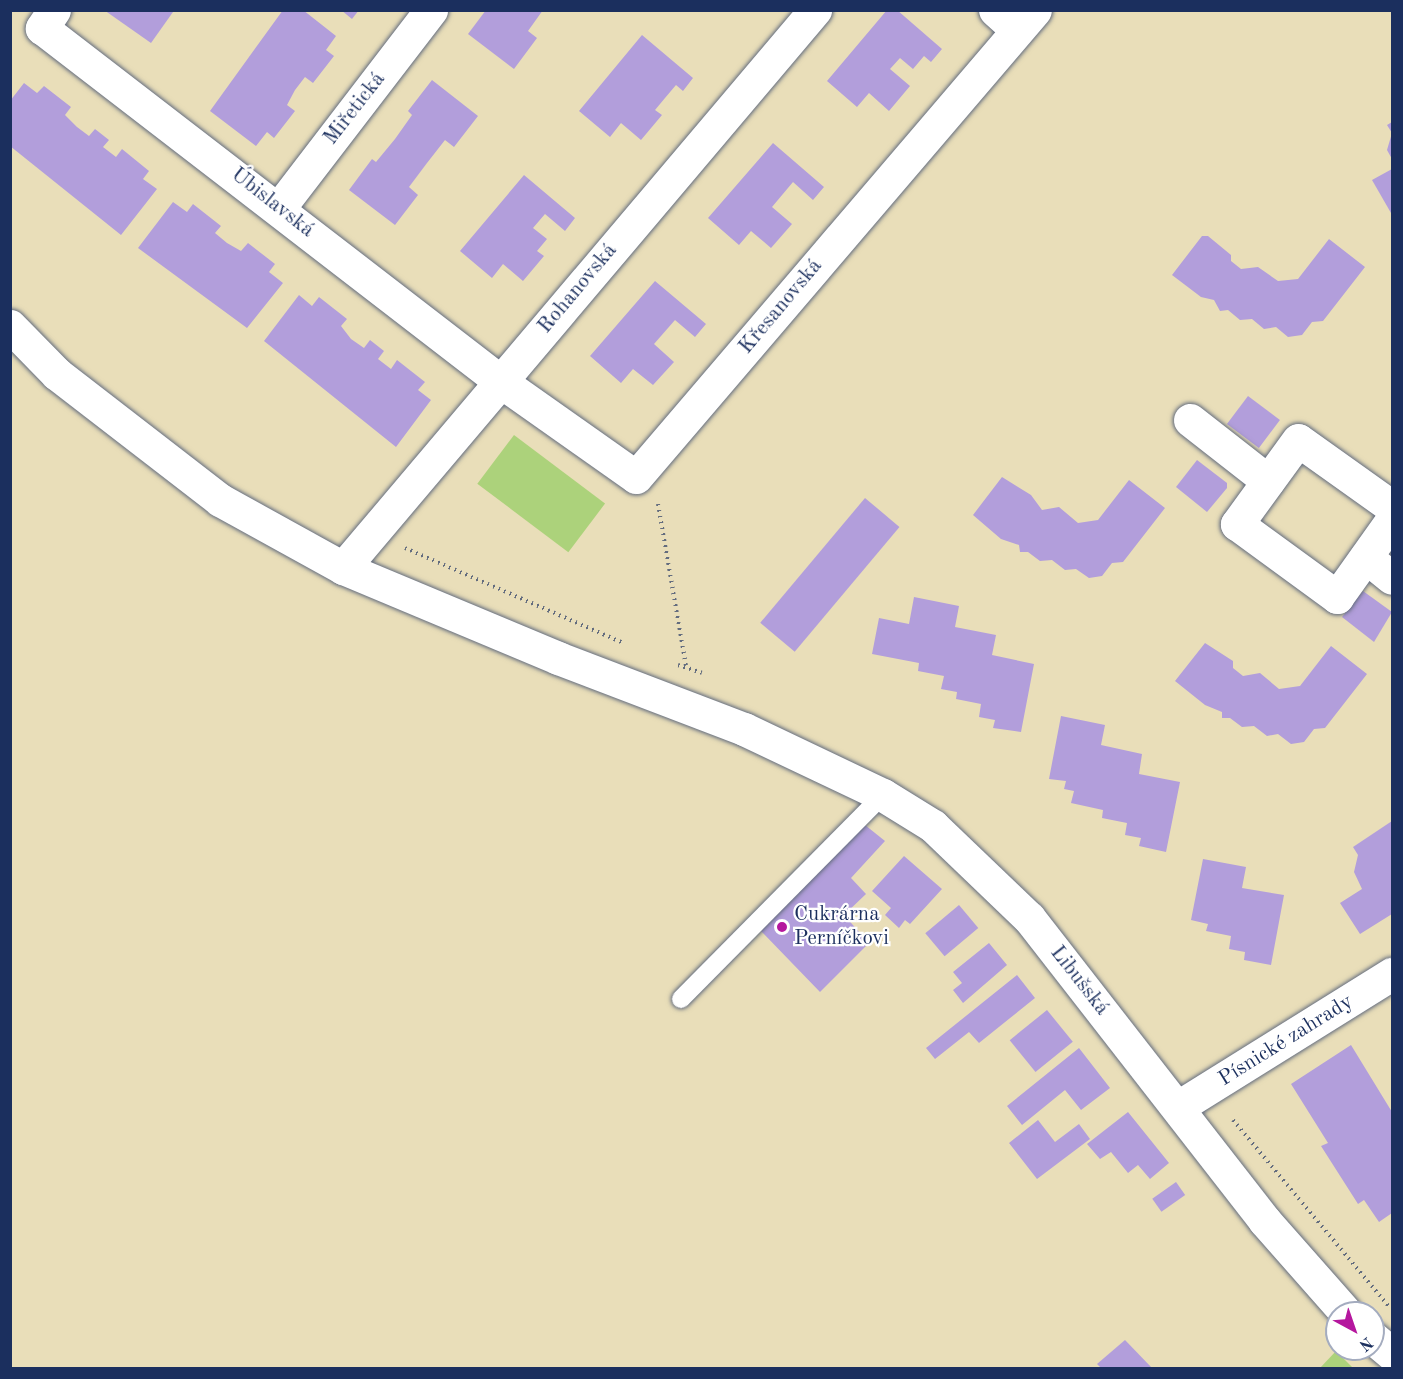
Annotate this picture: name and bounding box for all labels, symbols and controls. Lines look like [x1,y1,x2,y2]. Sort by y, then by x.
street label: Miřetická [319,68,391,150]
street label: Úbislavská [225,163,319,243]
street label: Rohanovská [533,239,623,339]
street label: Křesanovská [734,254,828,360]
place label: Cukrárna Perníčkovi [794,902,889,952]
marker: Cukrárna Perníčkovi [775,920,789,934]
street label: Libušská [1044,941,1114,1021]
street label: Písnické zahrady [1214,990,1358,1092]
north arrow [1325,1301,1385,1361]
text: N [1355,1333,1375,1353]

